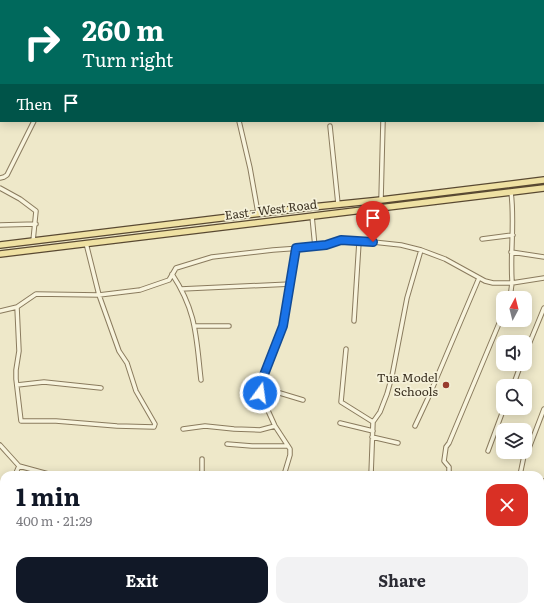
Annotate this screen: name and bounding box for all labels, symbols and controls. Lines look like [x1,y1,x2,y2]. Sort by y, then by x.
text: 260 m [82,8,164,50]
icon: right [16,16,68,68]
text: Turn right [82,46,173,73]
text: Then [16,92,52,115]
icon: arrive [60,92,82,114]
street label: East - West Road [224,194,319,224]
pin [356,201,390,242]
icon: arrive [362,207,384,229]
north arrow [496,291,532,327]
map controls [496,291,532,459]
button: sound [496,335,532,371]
place label: Tua Model Schools [377,368,439,400]
position arrow [239,372,281,414]
button: search [496,379,532,415]
marker: Tua Model Schools [441,380,451,390]
button: layers [496,423,532,459]
text: 1 min [16,478,80,513]
button: close [486,484,528,526]
text: 400 m · 21:29 [16,511,92,530]
button: Exit [16,557,268,603]
button: Share [276,557,528,603]

